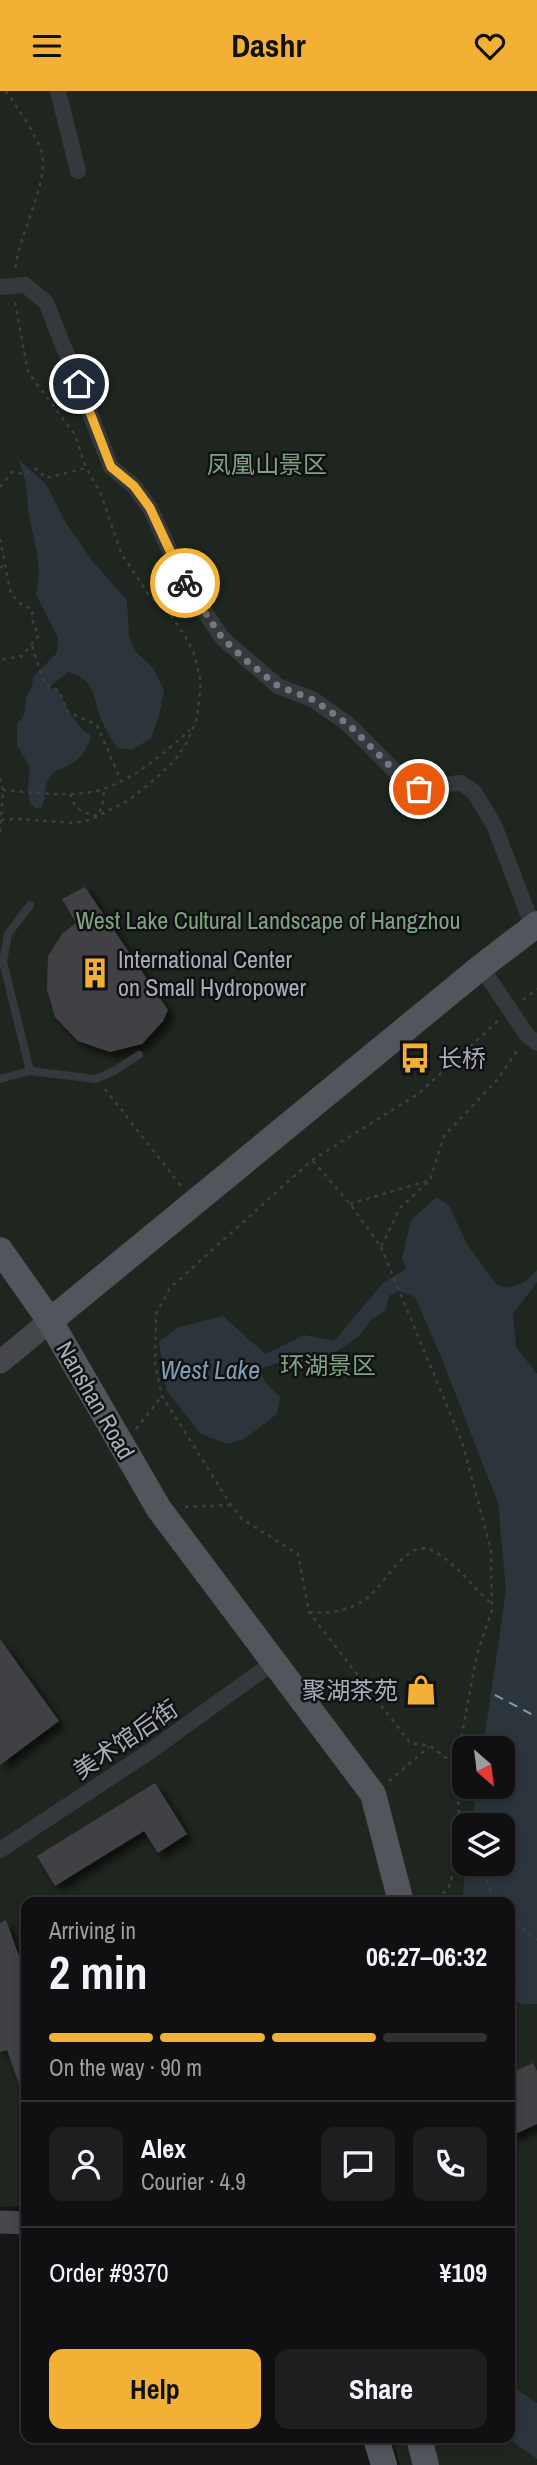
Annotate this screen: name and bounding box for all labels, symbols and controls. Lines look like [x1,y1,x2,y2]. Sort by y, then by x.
text: Dashr [231,24,306,67]
icon: menu [28,27,66,65]
icon: heart [471,27,509,65]
pin [49,354,109,414]
icon: home [60,365,98,403]
park label: 凤凰山景区 [207,448,327,480]
courier [150,548,220,618]
icon: bike [166,564,204,602]
pin [389,759,449,819]
icon: bag [400,770,438,808]
park label: West Lake Cultural Landscape of Hangzhou [76,904,460,936]
place label: International Center on Small Hydropower [118,943,307,1003]
building icon: International Center on Small Hydropower [78,956,112,990]
bus stop icon: 长桥 [398,1041,432,1075]
place label: 长桥 [438,1042,486,1074]
street label: Nanshan Road [49,1335,143,1465]
park label: 环湖景区 [280,1349,376,1381]
water label: West Lake [160,1352,260,1387]
shop icon: 聚湖茶苑 [404,1673,438,1707]
place label: 聚湖茶苑 [302,1674,398,1706]
street label: 美术馆后街 [66,1692,184,1786]
north arrow [452,1736,514,1799]
map controls [452,1736,515,1876]
button: layers [452,1813,515,1876]
text: Arriving in [49,1915,136,1946]
text: 06:27–06:32 [366,1939,487,1974]
text: 2 min [49,1941,148,2003]
text: On the way · 90 m [49,2052,202,2083]
button: person [49,2127,123,2201]
button: chat [321,2127,395,2201]
button: phone [413,2127,487,2201]
text: Alex [141,2131,186,2166]
text: Courier · 4.9 [141,2166,246,2197]
text: Order #9370 [49,2255,169,2290]
text: ¥109 [440,2255,487,2290]
button: Help [49,2349,261,2429]
button: Share [275,2349,487,2429]

